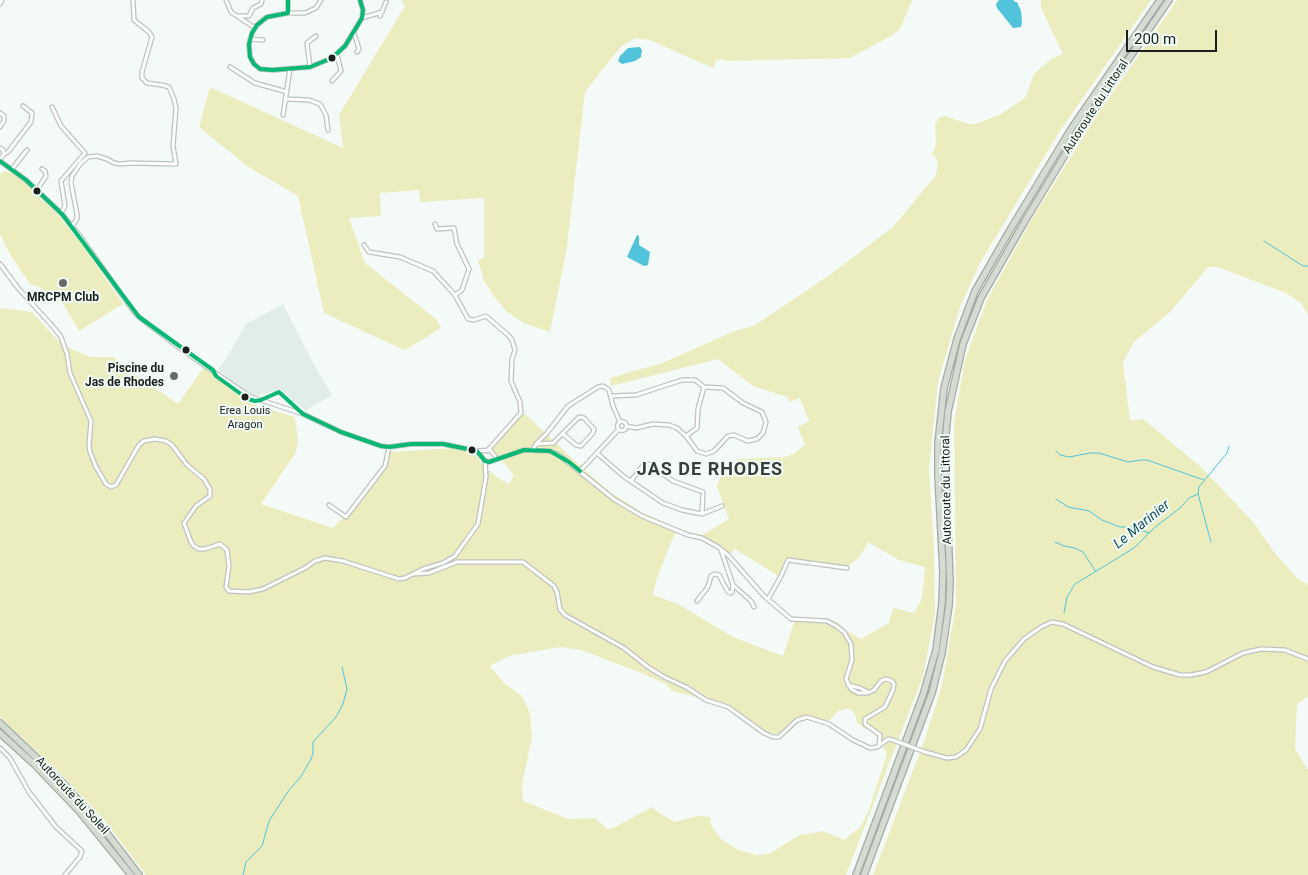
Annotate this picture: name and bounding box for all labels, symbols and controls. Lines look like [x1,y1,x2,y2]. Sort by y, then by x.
scale bar [1128,20,1219,52]
text: 200 m [1134,30,1176,48]
unlabelled marker [327,53,337,63]
street label: Autoroute du Littoral [1060,57,1132,157]
unlabelled marker [32,186,42,196]
marker: MRCPM Club [57,277,69,289]
place label: MRCPM Club [27,291,99,305]
unlabelled marker [181,345,191,355]
place label: Piscine du Jas de Rhodes [85,362,164,390]
marker: Piscine du Jas de Rhodes [168,370,180,382]
marker: Erea Louis Aragon [240,392,250,402]
place label: Erea Louis Aragon [219,404,271,430]
street label: Autoroute du Littoral [939,435,955,545]
unlabelled marker [467,445,477,455]
district label: JAS DE RHODES [635,459,785,481]
water label: Le Marinier [1110,497,1174,553]
street label: Autoroute du Soleil [32,754,112,838]

